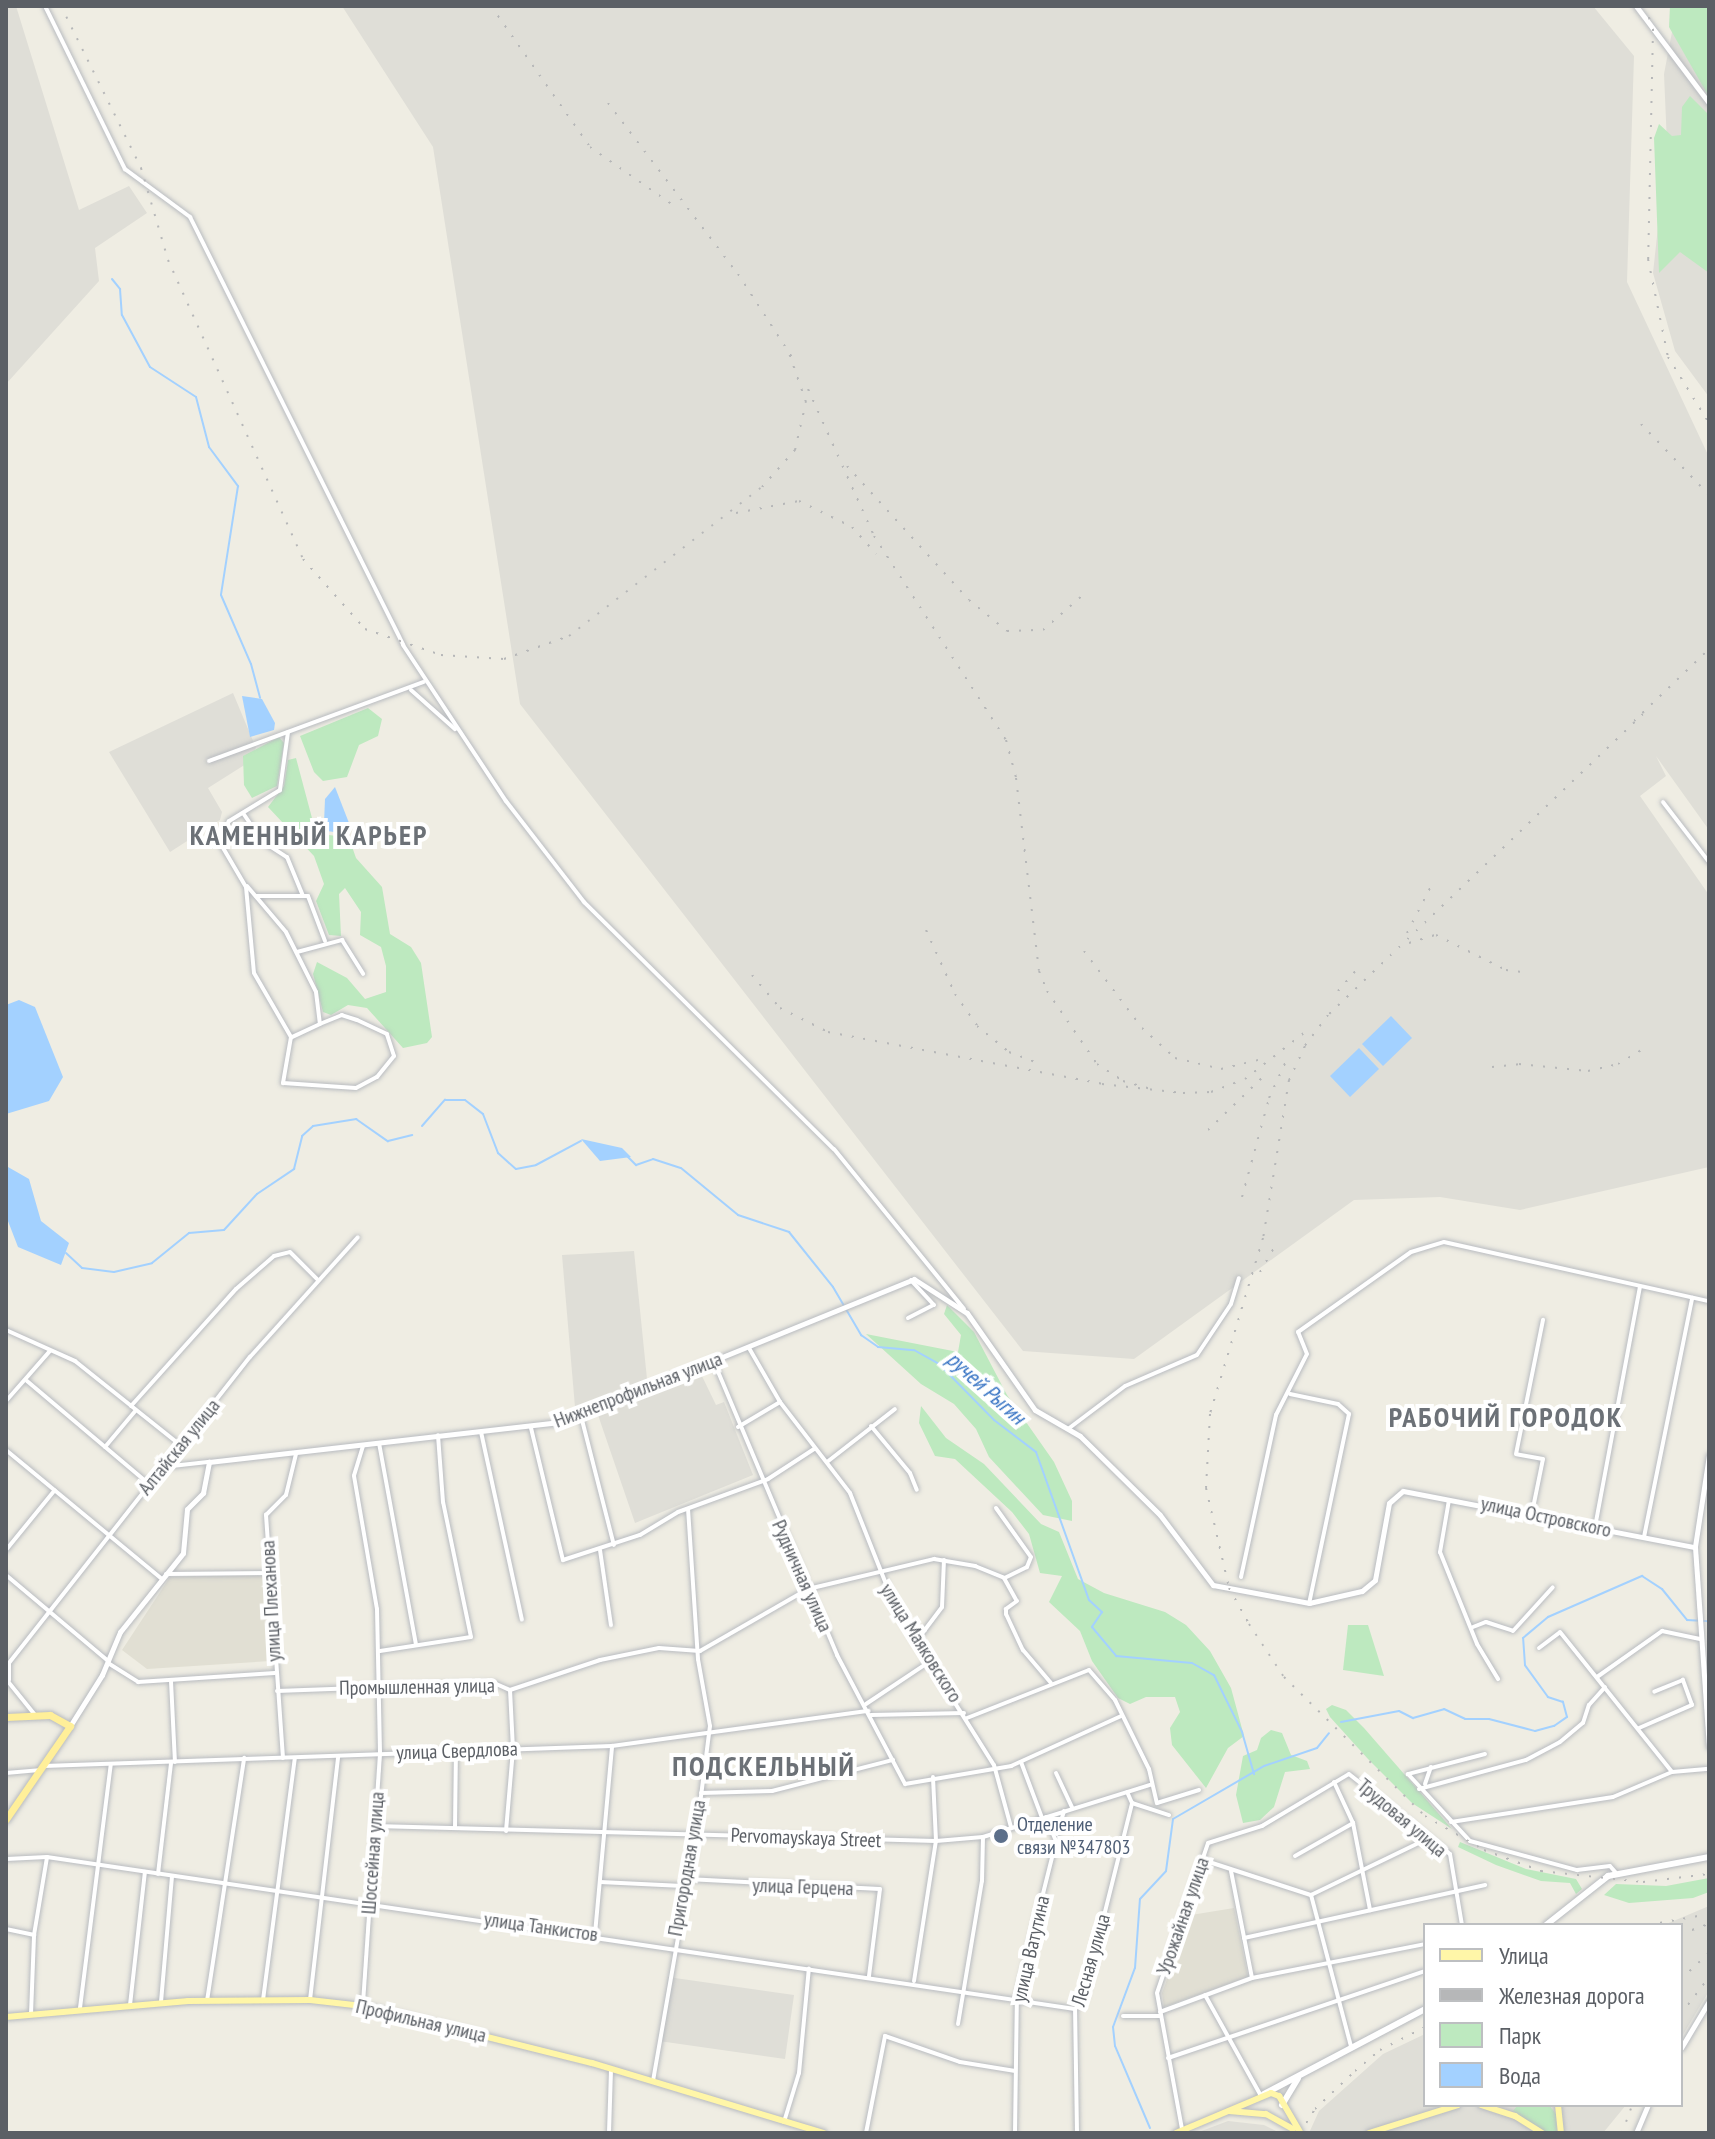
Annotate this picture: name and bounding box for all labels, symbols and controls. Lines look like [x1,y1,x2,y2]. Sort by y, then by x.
district label: КАМЕННЫЙ КАРЬЕР [190,818,428,852]
water label: ручей Рыгин [941,1346,1031,1430]
street label: Нижнепрофильная улица [550,1347,726,1433]
street label: Алтайская улица [133,1394,225,1500]
district label: РАБОЧИЙ ГОРОДОК [1389,1400,1623,1434]
street label: улица Островского [1479,1491,1613,1543]
street label: Рудничная улица [767,1516,837,1636]
street label: улица Плеханова [256,1540,286,1662]
street label: улица Маяковского [875,1579,967,1707]
street label: Промышленная улица [339,1674,495,1700]
street label: улица Свердлова [396,1737,518,1765]
district label: ПОДСКЕЛЬНЫЙ [672,1749,856,1783]
street label: Трудовая улица [1352,1774,1452,1862]
street label: Шоссейная улица [357,1791,389,1915]
street label: Пригородная улица [663,1798,711,1938]
place label: Отделение связи №347803 [1017,1812,1130,1859]
street label: Pervomayskaya Street [730,1823,882,1853]
marker: Отделение связи №347803 [992,1827,1010,1845]
street label: Урожайная улица [1152,1854,1214,1978]
street label: улица Герцена [752,1873,854,1901]
street label: улица Ватутина [1007,1893,1055,2005]
street label: улица Танкистов [482,1907,600,1947]
street label: Лесная улица [1066,1911,1116,2009]
legend [1423,1923,1683,2107]
text: Улица [1499,1940,1549,1971]
text: Железная дорога [1499,1980,1645,2011]
street label: Профильная улица [354,1994,488,2048]
text: Парк [1499,2020,1541,2051]
text: Вода [1499,2060,1541,2091]

